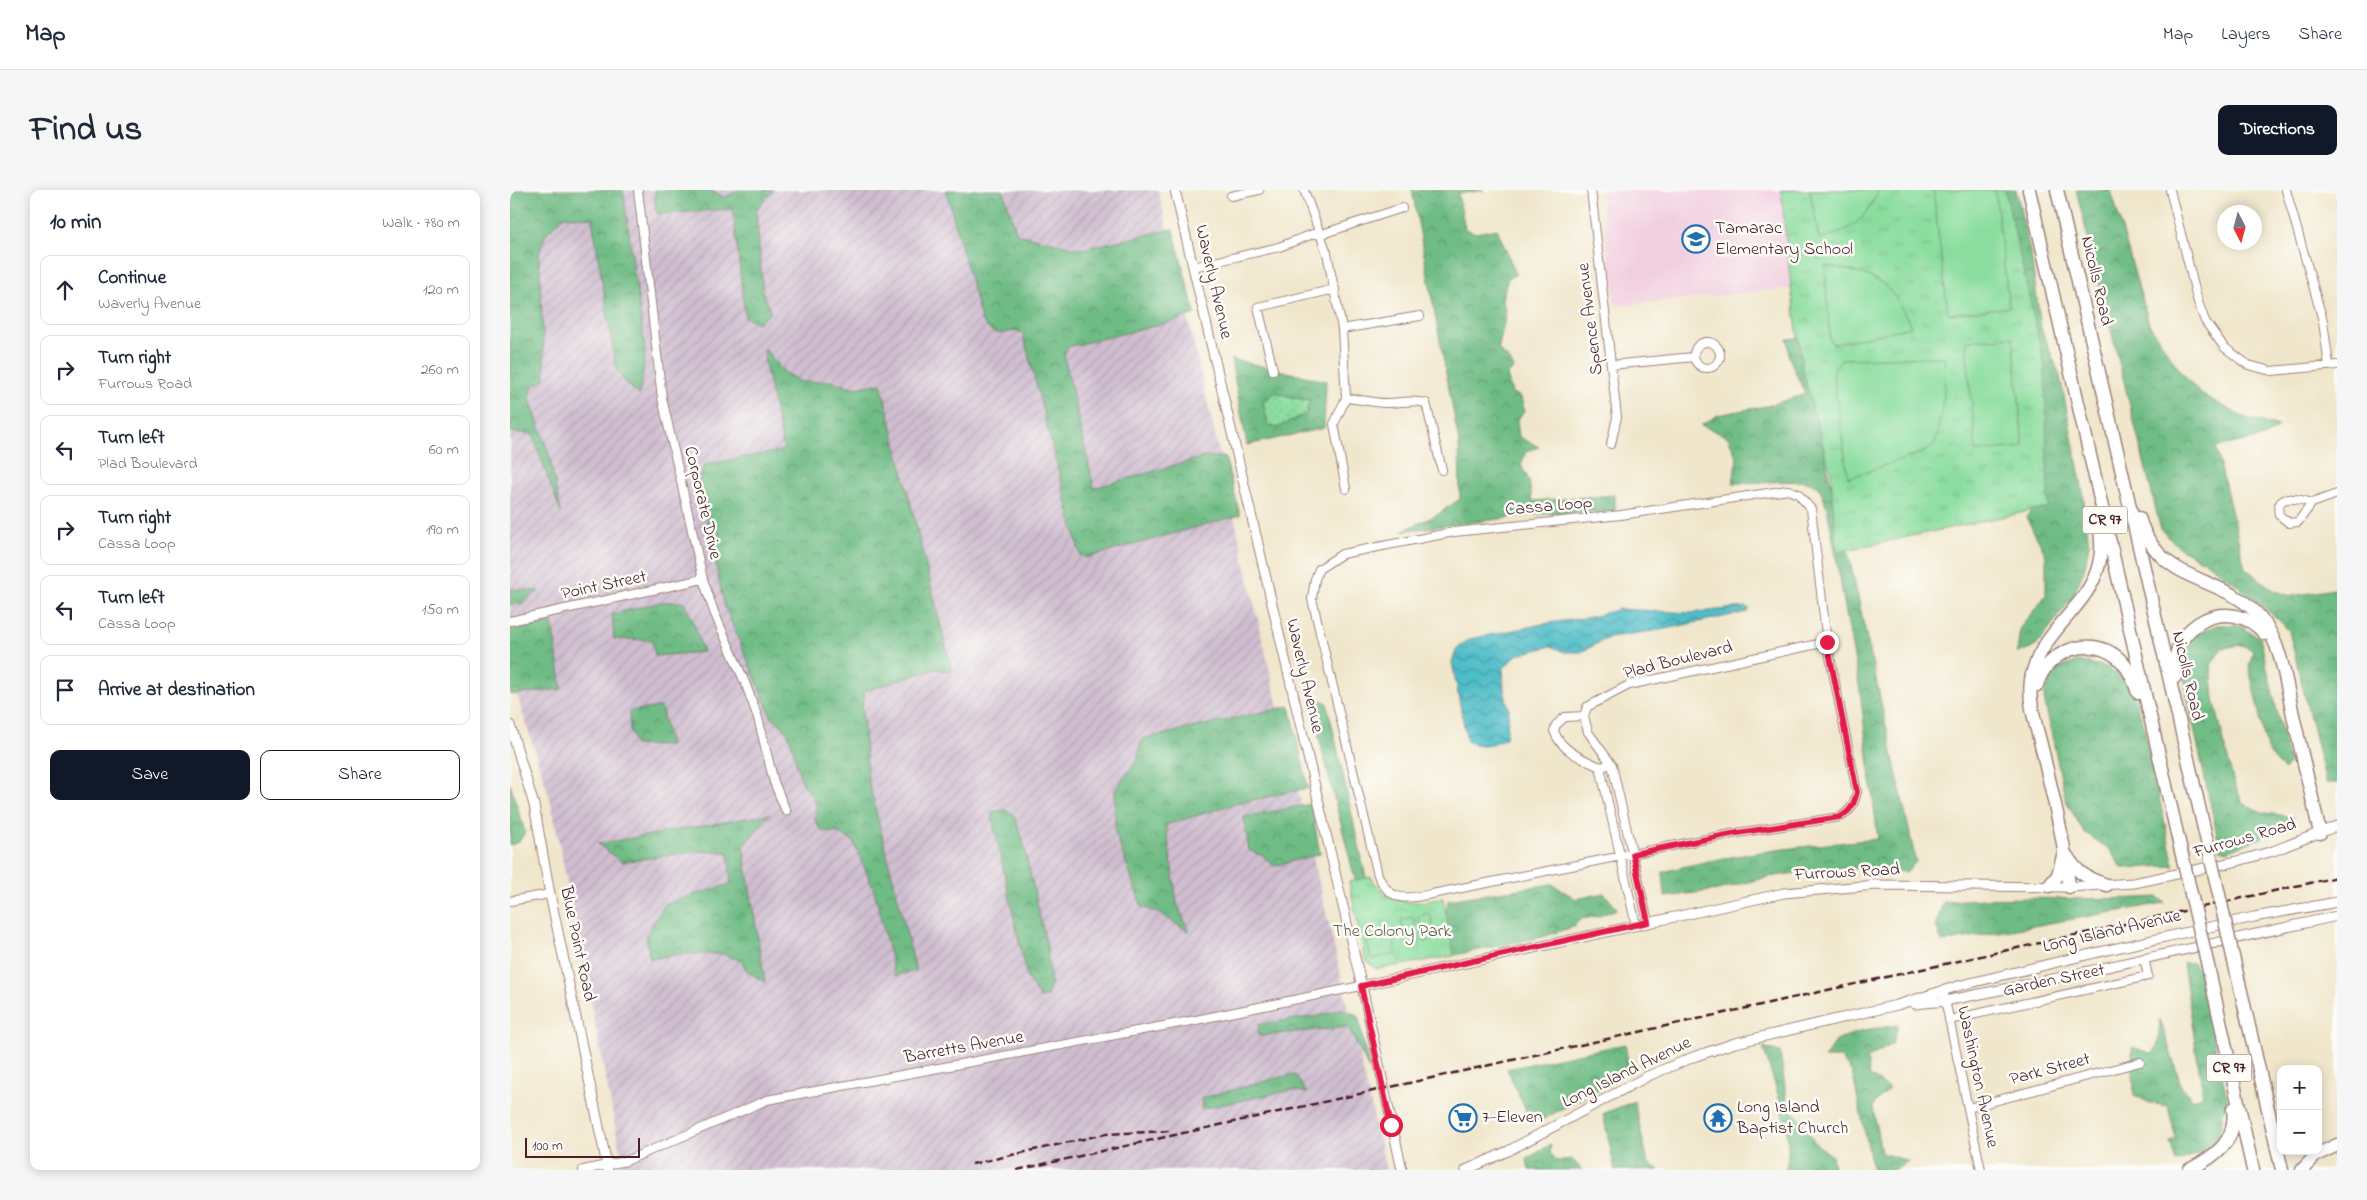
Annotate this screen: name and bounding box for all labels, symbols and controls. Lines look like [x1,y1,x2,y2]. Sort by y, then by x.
text: Map [25,17,66,52]
text: Map [2163,22,2193,48]
text: Layers [2221,22,2271,48]
text: Share [2299,22,2342,48]
text: Find us [30,105,142,156]
button: Directions [2218,105,2337,155]
north arrow [2217,205,2262,250]
text: 10 min [50,208,101,238]
text: Walk · 780 m [382,211,460,235]
place label: Tamarac Elementary School [1715,216,1853,263]
street label: Waverly Avenue [1187,222,1239,342]
school or university icon: Tamarac Elementary School [1681,224,1711,254]
street label: Nicolls Road [2073,234,2119,328]
street label: Spence Avenue [1571,261,1611,377]
text: Continue [98,265,166,292]
icon: ahead [51,276,79,304]
text: 120 m [423,278,459,302]
text: Waverly Avenue [98,292,201,316]
text: Turn right [98,345,171,372]
icon: right [51,356,79,384]
text: 260 m [421,358,459,382]
text: Furrows Road [98,372,192,396]
text: Turn left [98,425,165,452]
icon: left [51,436,79,464]
text: 60 m [429,438,459,462]
street label: Corporate Drive [676,444,728,563]
text: Plad Boulevard [98,452,197,476]
street label: Cassa Loop [1504,490,1594,524]
text: Turn right [98,505,171,532]
road number: CR 97 [2082,506,2128,534]
icon: right [51,516,79,544]
text: 190 m [426,518,459,542]
text: Cassa Loop [98,532,176,556]
street label: Point Street [559,564,649,608]
text: Turn left [98,585,165,612]
icon: left [51,596,79,624]
text: 150 m [421,598,459,622]
text: Cassa Loop [98,612,176,636]
street label: Waverly Avenue [1278,616,1330,736]
street label: Nicolls Road [2164,629,2210,723]
route end [1816,631,1839,654]
street label: Plad Boulevard [1621,635,1735,687]
icon: arrive [51,676,79,704]
text: Arrive at destination [98,677,255,704]
button: Save [50,750,250,800]
button: Share [260,750,460,800]
street label: Furrows Road [2190,812,2299,866]
street label: Furrows Road [1792,857,1901,889]
street label: Blue Point Road [552,883,602,1004]
street label: Long Island Avenue [2040,903,2185,961]
park label: The Colony Park [1333,919,1451,945]
street label: Garden Street [2001,958,2107,1004]
street label: Washington Avenue [1948,1004,2005,1151]
street label: Barretts Avenue [901,1025,1027,1071]
street label: Long Island Avenue [1558,1030,1697,1116]
street label: Park Street [2007,1047,2093,1093]
road number: CR 97 [2206,1054,2252,1081]
map controls [2277,1065,2322,1155]
button: + [2277,1065,2322,1110]
place label: Long Island Baptist Church [1736,1095,1848,1142]
supermarket icon: 7-Eleven [1448,1103,1478,1133]
temple icon: Long Island Baptist Church [1703,1103,1733,1133]
place label: 7-Eleven [1482,1105,1543,1131]
button: − [2277,1110,2322,1155]
route start [1380,1114,1403,1137]
scale bar [525,1135,640,1158]
text: 100 m [532,1136,563,1157]

